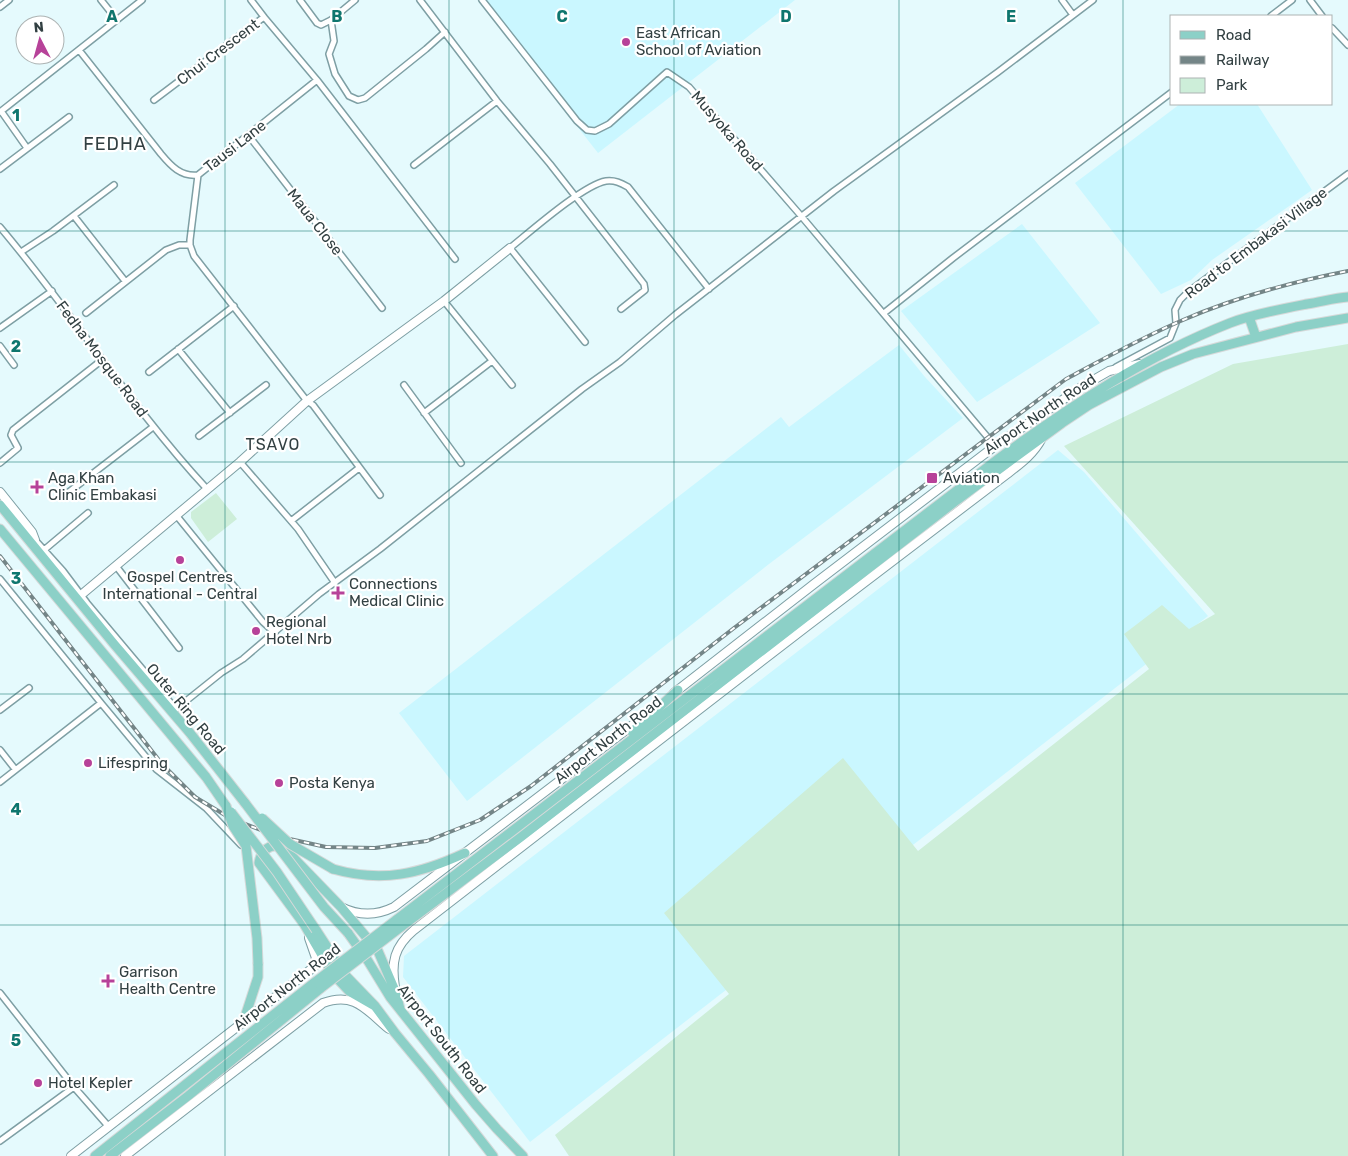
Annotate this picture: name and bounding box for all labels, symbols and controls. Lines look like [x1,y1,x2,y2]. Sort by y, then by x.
text: A [106,7,118,26]
text: B [331,7,343,26]
text: C [556,7,568,26]
text: D [780,7,792,26]
text: E [1006,7,1016,26]
north arrow [15,15,65,65]
street label: Chui Crescent [173,15,263,89]
legend [1170,15,1333,105]
text: N [33,19,45,37]
place label: East African School of Aviation [636,24,761,59]
text: Road [1216,26,1252,44]
marker: East African School of Aviation [620,36,632,48]
text: Railway [1216,51,1270,69]
text: Park [1216,76,1247,94]
street label: Musyoka Road [687,87,767,175]
text: 1 [12,106,20,125]
street label: Tausi Lane [200,116,270,176]
district label: FEDHA [83,133,147,155]
street label: Road to Embakasi Village [1181,184,1331,302]
street label: Maua Close [283,185,347,259]
street label: Fedha Mosque Road [52,297,152,421]
text: 2 [11,337,21,356]
street label: Airport North Road [981,370,1099,458]
district label: TSAVO [246,435,300,454]
place label: Aga Khan Clinic Embakasi [48,469,157,504]
place label: Aviation [943,469,1000,487]
marker: Aviation [925,471,939,485]
marker: Aga Khan Clinic Embakasi [30,480,44,494]
marker: Gospel Centres International - Central [174,554,186,566]
place label: Gospel Centres International - Central [103,568,257,603]
text: 3 [11,569,21,588]
place label: Connections Medical Clinic [349,575,444,610]
marker: Connections Medical Clinic [331,586,345,600]
place label: Regional Hotel Nrb [266,613,332,648]
marker: Regional Hotel Nrb [250,625,262,637]
street label: Outer Ring Road [143,660,229,758]
street label: Airport North Road [551,693,665,787]
place label: Lifespring [98,754,168,772]
marker: Lifespring [82,757,94,769]
place label: Posta Kenya [289,774,375,792]
marker: Posta Kenya [273,777,285,789]
text: 4 [11,800,22,819]
street label: Airport North Road [230,940,344,1034]
place label: Garrison Health Centre [119,963,216,998]
marker: Garrison Health Centre [101,974,115,988]
street label: Airport South Road [394,981,490,1097]
text: 5 [11,1031,21,1050]
place label: Hotel Kepler [48,1074,133,1092]
marker: Hotel Kepler [32,1077,44,1089]

